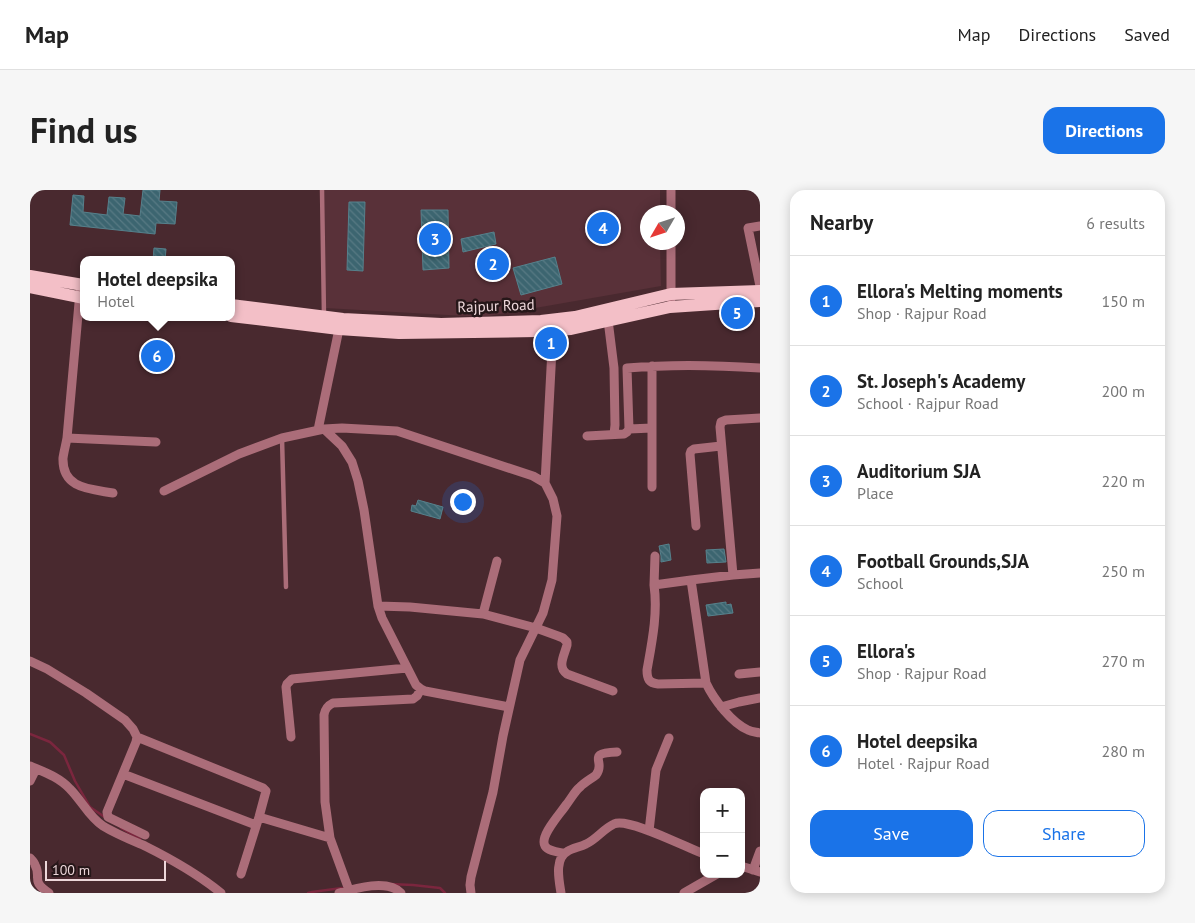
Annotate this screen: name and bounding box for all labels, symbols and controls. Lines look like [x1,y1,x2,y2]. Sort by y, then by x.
text: Map [25,19,69,50]
text: Map [958,23,990,46]
text: Directions [1018,23,1096,46]
text: Saved [1124,23,1170,46]
text: Find us [30,107,138,153]
button: Directions [1043,107,1165,154]
north arrow [640,205,685,250]
pin: 4 [587,209,619,247]
text: Nearby [810,209,873,236]
text: 6 results [1086,213,1145,233]
pin: 3 [419,220,451,258]
pin: 2 [477,245,509,283]
popup [80,256,235,321]
text: Hotel deepsika [97,267,218,291]
text: Ellora's Melting moments [857,279,1063,303]
text: Hotel [97,291,135,311]
text: 1 [821,291,831,311]
text: 150 m [1102,291,1145,311]
pin: 5 [721,294,753,332]
street label: Rajpur Road [457,295,535,316]
text: Shop · Rajpur Road [857,303,987,323]
pin: 1 [535,324,567,362]
pin: 6 [141,337,173,375]
text: St. Joseph's Academy [857,369,1025,393]
text: 2 [821,381,831,401]
text: 200 m [1102,381,1145,401]
text: School · Rajpur Road [857,393,999,413]
text: Auditorium SJA [857,459,981,483]
text: 3 [821,471,831,491]
text: 220 m [1102,471,1145,491]
text: Place [857,483,894,503]
your location [450,489,476,515]
text: Football Grounds,SJA [857,549,1029,573]
text: 4 [821,561,831,581]
text: 250 m [1102,561,1145,581]
text: School [857,573,903,593]
text: Ellora's [857,639,915,663]
text: 5 [821,651,831,671]
text: 270 m [1102,651,1145,671]
text: Shop · Rajpur Road [857,663,987,683]
text: Hotel deepsika [857,729,978,753]
text: 6 [821,741,831,761]
text: 280 m [1102,741,1145,761]
text: Hotel · Rajpur Road [857,753,990,773]
map controls [700,788,745,878]
button: + [700,788,745,833]
button: Save [810,810,973,857]
button: Share [983,810,1145,857]
button: − [700,833,745,878]
scale bar [45,858,166,881]
text: 100 m [52,861,90,879]

